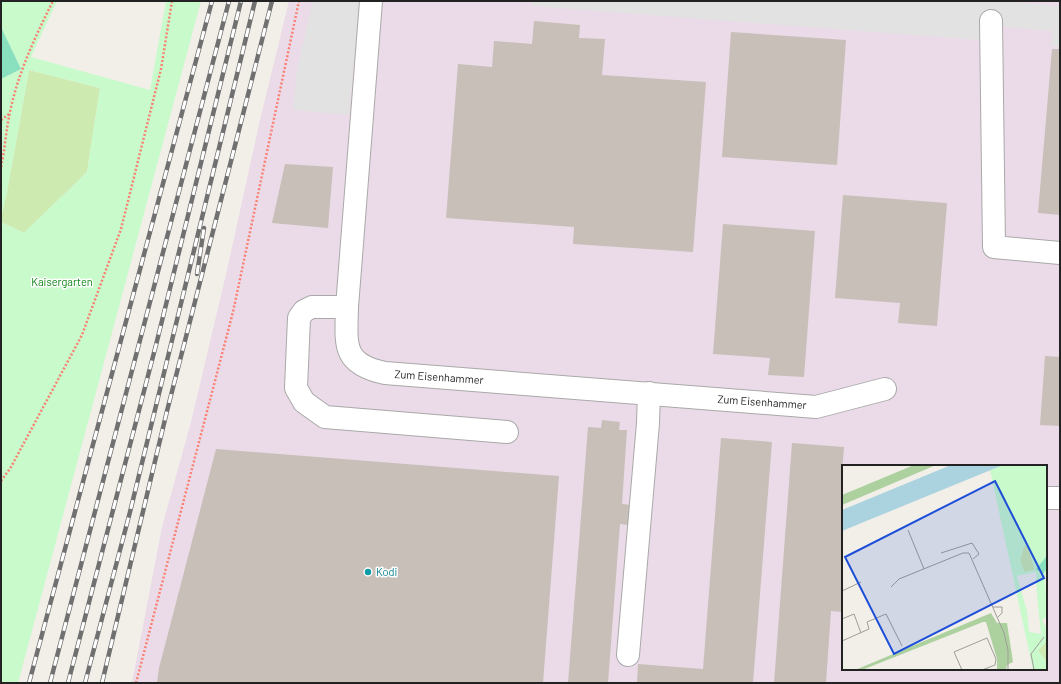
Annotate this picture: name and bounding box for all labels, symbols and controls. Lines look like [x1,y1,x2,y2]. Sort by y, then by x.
park label: Kaisergarten [31,275,93,288]
street label: Zum Eisenhammer [394,367,484,386]
street label: Zum Eisenhammer [717,392,807,411]
inset map [842,465,1047,670]
place label: Kodi [376,565,398,578]
marker: Kodi [363,567,373,577]

